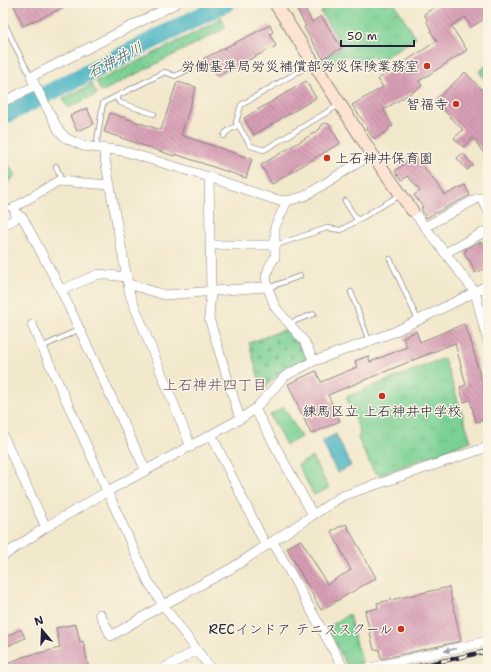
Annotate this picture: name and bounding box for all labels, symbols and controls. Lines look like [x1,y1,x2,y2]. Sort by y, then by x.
scale bar [341,22,414,48]
text: 50 m [347,28,377,44]
water label: 石神井川 [84,37,146,83]
place label: 労働基準局労災補償部労災保険業務室 [181,57,419,75]
marker: 労働基準局労災補償部労災保険業務室 [422,61,432,71]
place label: 智福寺 [406,95,448,113]
marker: 智福寺 [451,99,461,109]
place label: 上石神井保育園 [335,149,433,167]
marker: 上石神井保育園 [322,153,332,163]
district label: 上石神井四丁目 [162,375,268,395]
marker: 練馬区立 上石神井中学校 [377,391,387,401]
place label: 練馬区立 上石神井中学校 [303,402,461,420]
north arrow [22,610,62,650]
text: N [32,612,46,630]
place label: RECインドア テニススクール [208,620,393,638]
marker: RECインドア テニススクール [396,624,406,634]
one-way arrow [444,647,456,653]

